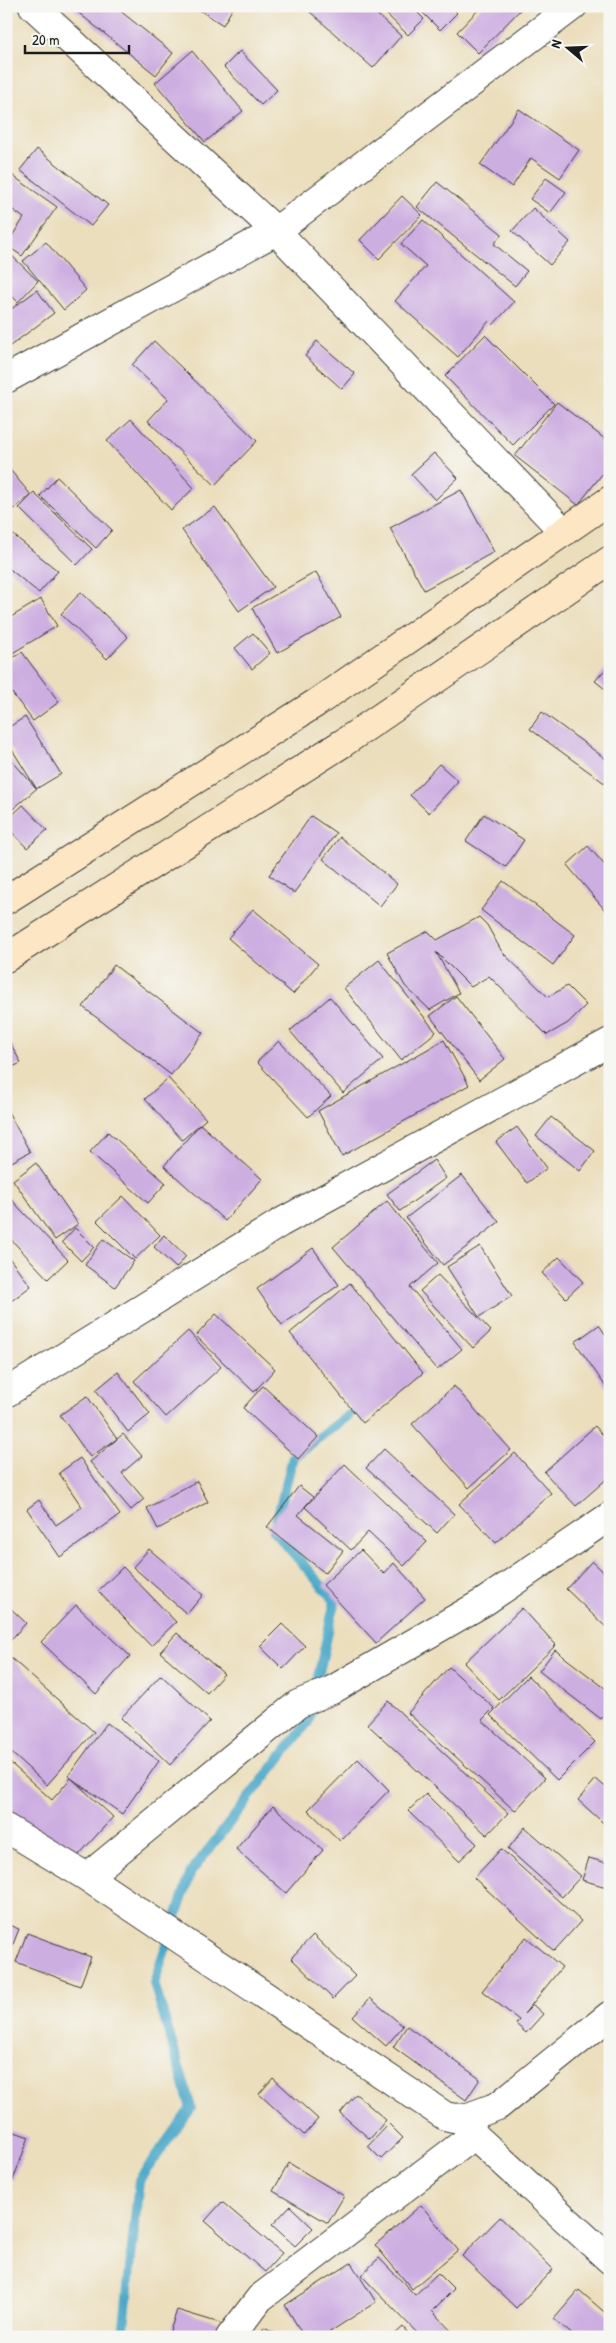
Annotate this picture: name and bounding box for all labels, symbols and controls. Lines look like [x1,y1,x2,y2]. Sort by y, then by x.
scale bar [25,22,129,54]
north arrow [544,22,594,72]
text: 20 m [32,29,59,50]
text: N [545,36,566,50]

